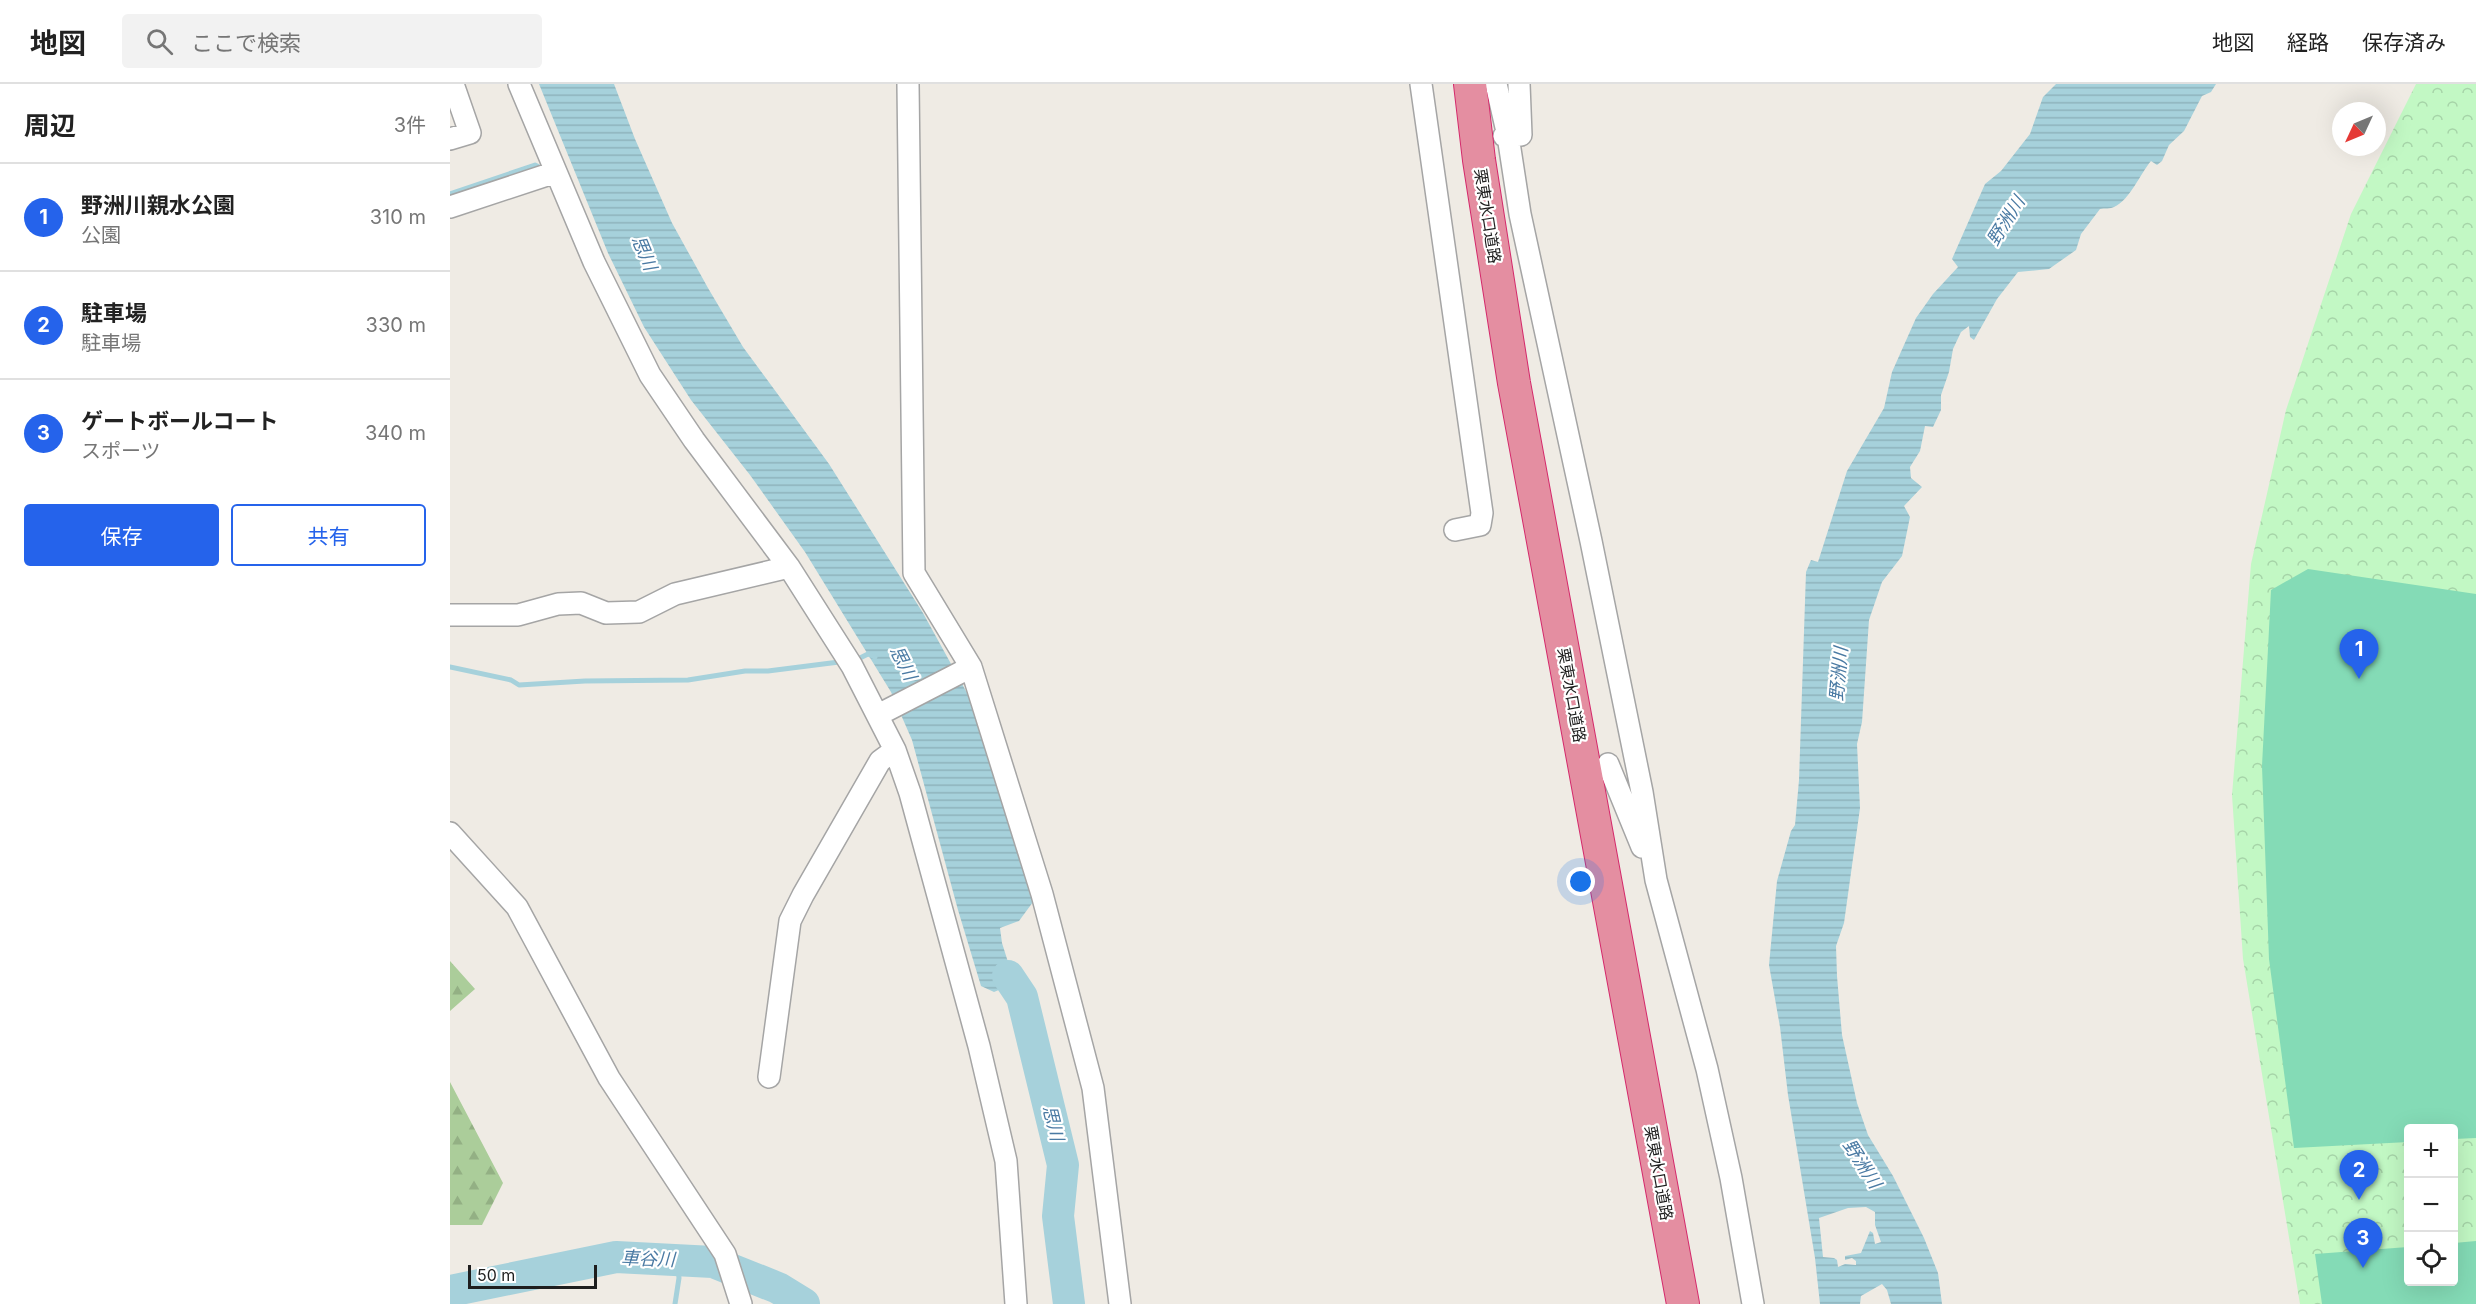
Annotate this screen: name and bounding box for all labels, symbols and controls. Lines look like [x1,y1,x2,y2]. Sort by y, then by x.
search box [122,14,542,68]
icon: search [143,25,176,58]
text: 地図 [30,26,86,60]
text: ここで検索 [191,30,301,56]
text: 地図 [2212,30,2254,55]
text: 経路 [2287,30,2329,55]
text: 保存済み [2362,30,2446,55]
north arrow [2332,102,2386,156]
text: 周辺 [24,110,76,141]
text: 3件 [394,113,426,137]
street label: 栗東水口道路 [1471,167,1505,265]
water label: 野洲川 [1982,191,2030,249]
text: 野洲川親水公園 [81,192,235,218]
text: 1 [39,205,48,229]
text: 310 m [370,205,426,229]
text: 公園 [81,223,121,247]
water label: 思川 [628,232,662,275]
text: 駐車場 [81,300,147,326]
text: 2 [37,313,50,337]
text: 330 m [366,313,426,337]
text: 駐車場 [81,331,141,355]
text: ゲートボールコート [81,408,279,434]
text: 3 [37,421,50,445]
text: 340 m [365,421,426,445]
text: スポーツ [81,439,161,463]
button: 保存 [24,504,219,566]
button: 共有 [231,504,426,566]
pin: 1 [2340,630,2378,679]
water label: 思川 [886,642,922,685]
water label: 野洲川 [1826,644,1851,702]
street label: 栗東水口道路 [1554,646,1590,744]
your location [1566,867,1595,896]
water label: 思川 [1039,1103,1069,1145]
street label: 栗東水口道路 [1641,1124,1677,1222]
map controls [2404,1124,2458,1286]
button: + [2404,1124,2458,1178]
water label: 野洲川 [1839,1135,1887,1194]
pin: 2 [2340,1150,2378,1200]
button: − [2404,1178,2458,1232]
pin: 3 [2344,1218,2382,1268]
button: locate [2404,1232,2458,1286]
water label: 車谷川 [621,1247,677,1270]
scale bar [468,1262,597,1290]
text: 50 m [477,1265,515,1285]

